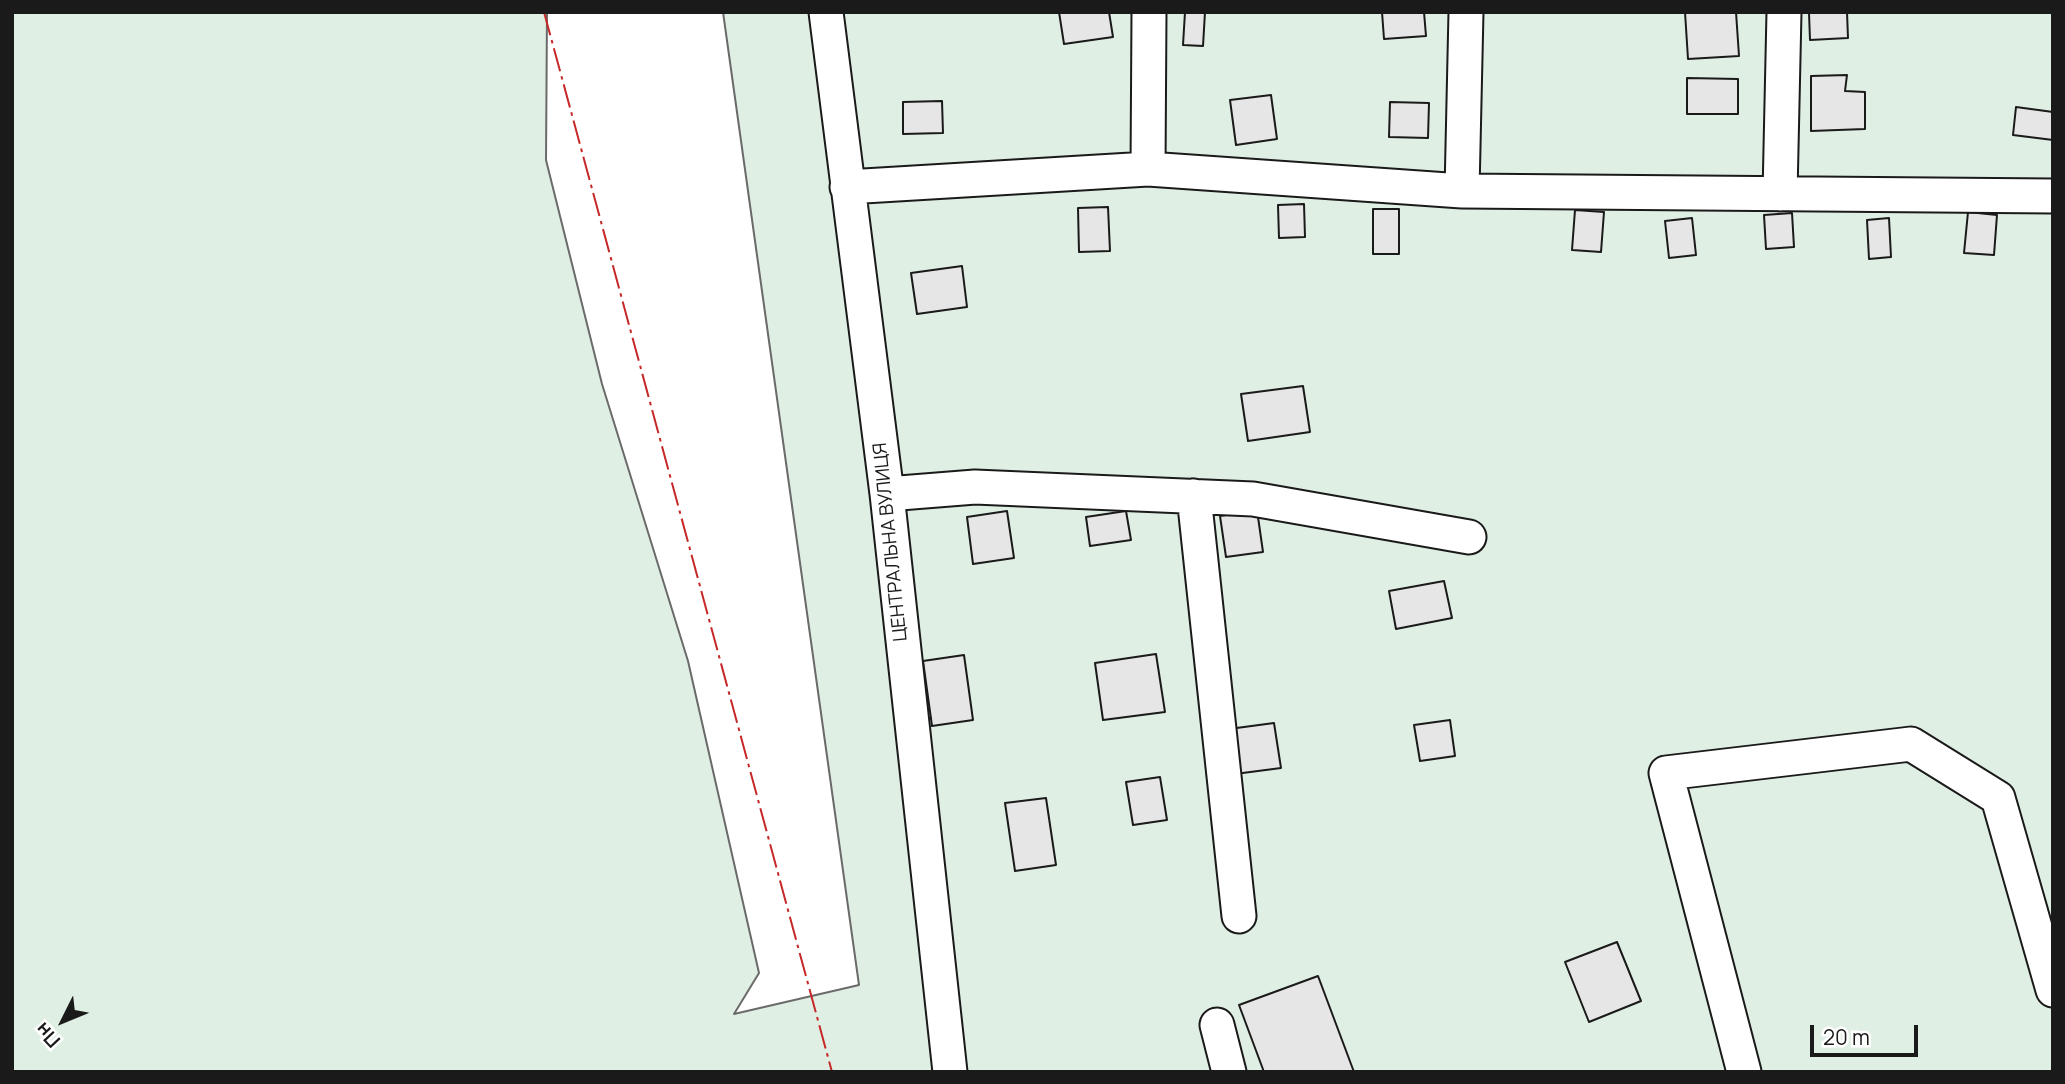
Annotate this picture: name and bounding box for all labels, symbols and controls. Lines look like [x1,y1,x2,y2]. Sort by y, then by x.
street label: ЦЕНТРАЛЬНА ВУЛИЦЯ [869,441,913,643]
north arrow [28,986,98,1056]
scale bar [1813,1010,1922,1054]
text: Пн [29,1017,66,1054]
text: 20 m [1823,1023,1870,1051]

